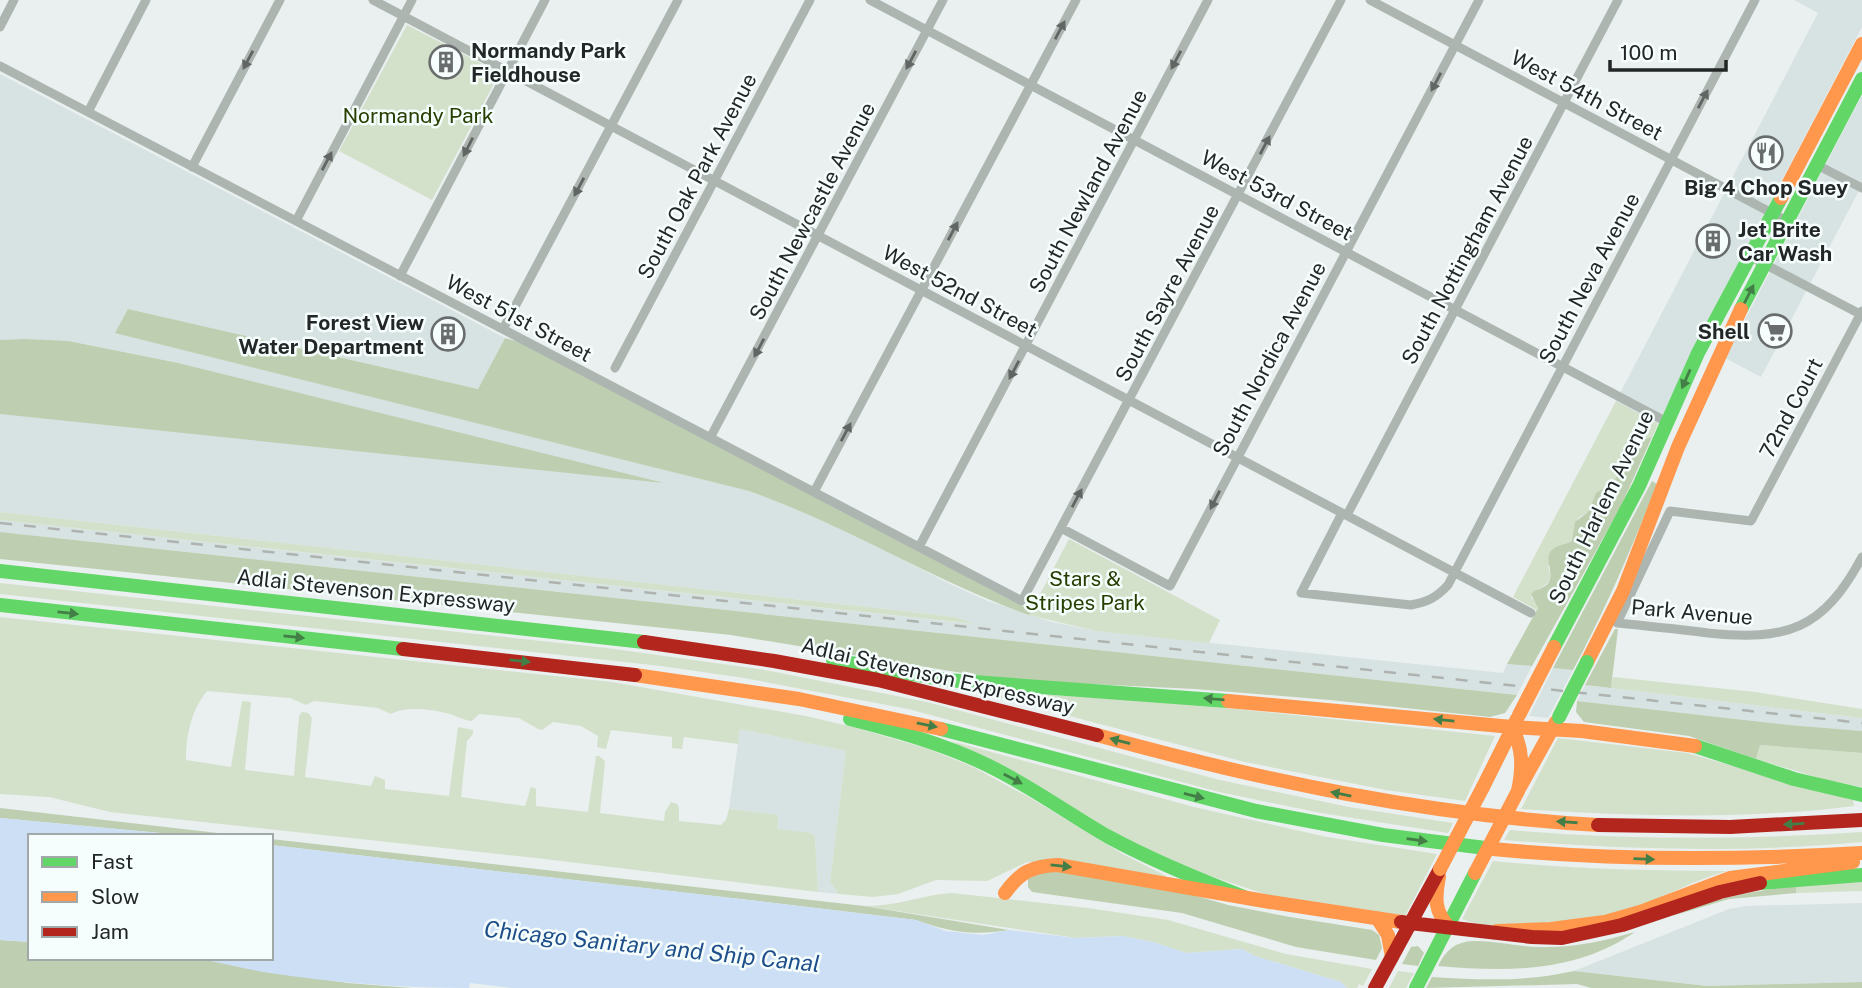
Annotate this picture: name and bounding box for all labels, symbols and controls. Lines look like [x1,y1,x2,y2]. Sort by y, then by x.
one-way arrow [1054,20,1066,40]
scale bar [1610,28,1726,72]
place label: Normandy Park Fieldhouse [471,38,626,87]
text: 100 m [1620,40,1677,65]
building icon: Normandy Park Fieldhouse [427,43,465,81]
street label: West 54th Street [1507,45,1667,145]
one-way arrow [1171,50,1182,70]
one-way arrow [242,51,254,71]
one-way arrow [906,51,918,71]
street label: South Oak Park Avenue [632,69,762,283]
one-way arrow [1430,72,1441,92]
street label: South Newland Avenue [1024,85,1152,297]
one-way arrow [1698,89,1709,109]
street label: South Newcastle Avenue [744,98,880,324]
park label: Normandy Park [342,103,494,128]
street label: South Nottingham Avenue [1396,131,1538,369]
restaurant icon: Big 4 Chop Suey [1747,134,1785,172]
one-way arrow [1258,135,1270,155]
one-way arrow [463,137,474,157]
street label: West 53rd Street [1197,144,1357,246]
one-way arrow [322,151,333,171]
place label: Big 4 Chop Suey [1684,175,1848,200]
one-way arrow [573,177,585,196]
street label: South Neva Avenue [1533,188,1645,368]
street label: South Sayre Avenue [1110,200,1224,386]
place label: Jet Brite Car Wash [1738,217,1832,266]
one-way arrow [947,221,959,241]
building icon: Jet Brite Car Wash [1694,222,1732,260]
street label: West 52nd Street [878,240,1042,342]
street label: South Nordica Avenue [1207,257,1331,461]
street label: West 51st Street [442,269,596,367]
one-way arrow [1743,284,1754,304]
place label: Forest View Water Department [239,310,424,359]
supermarket icon: Shell [1756,312,1794,350]
building icon: Forest View Water Department [429,315,467,353]
place label: Shell [1697,319,1750,344]
one-way arrow [753,338,764,358]
street label: 72nd Court [1754,354,1828,462]
one-way arrow [1008,360,1019,380]
one-way arrow [1680,369,1692,389]
street label: South Harlem Avenue [1543,406,1659,608]
one-way arrow [840,422,852,442]
one-way arrow [1071,488,1083,507]
one-way arrow [1209,490,1220,510]
street label: Adlai Stevenson Expressway [236,564,516,618]
park label: Stars & Stripes Park [1025,566,1145,615]
street label: Park Avenue [1630,594,1754,630]
one-way arrow [57,607,79,618]
one-way arrow [283,632,305,643]
street label: Adlai Stevenson Expressway [799,632,1077,720]
one-way arrow [509,656,531,667]
one-way arrow [1203,693,1225,704]
one-way arrow [1433,715,1455,726]
one-way arrow [916,720,938,731]
one-way arrow [1109,735,1131,746]
one-way arrow [1004,773,1023,785]
one-way arrow [1330,788,1352,799]
one-way arrow [1183,791,1205,802]
one-way arrow [1555,816,1577,827]
one-way arrow [1783,818,1805,829]
legend [28,834,273,960]
one-way arrow [1406,835,1428,846]
text: Fast [91,849,133,874]
one-way arrow [1633,854,1655,865]
one-way arrow [1050,861,1072,872]
text: Slow [91,884,139,909]
water label: Chicago Sanitary and Ship Canal [483,915,821,977]
text: Jam [91,919,129,944]

